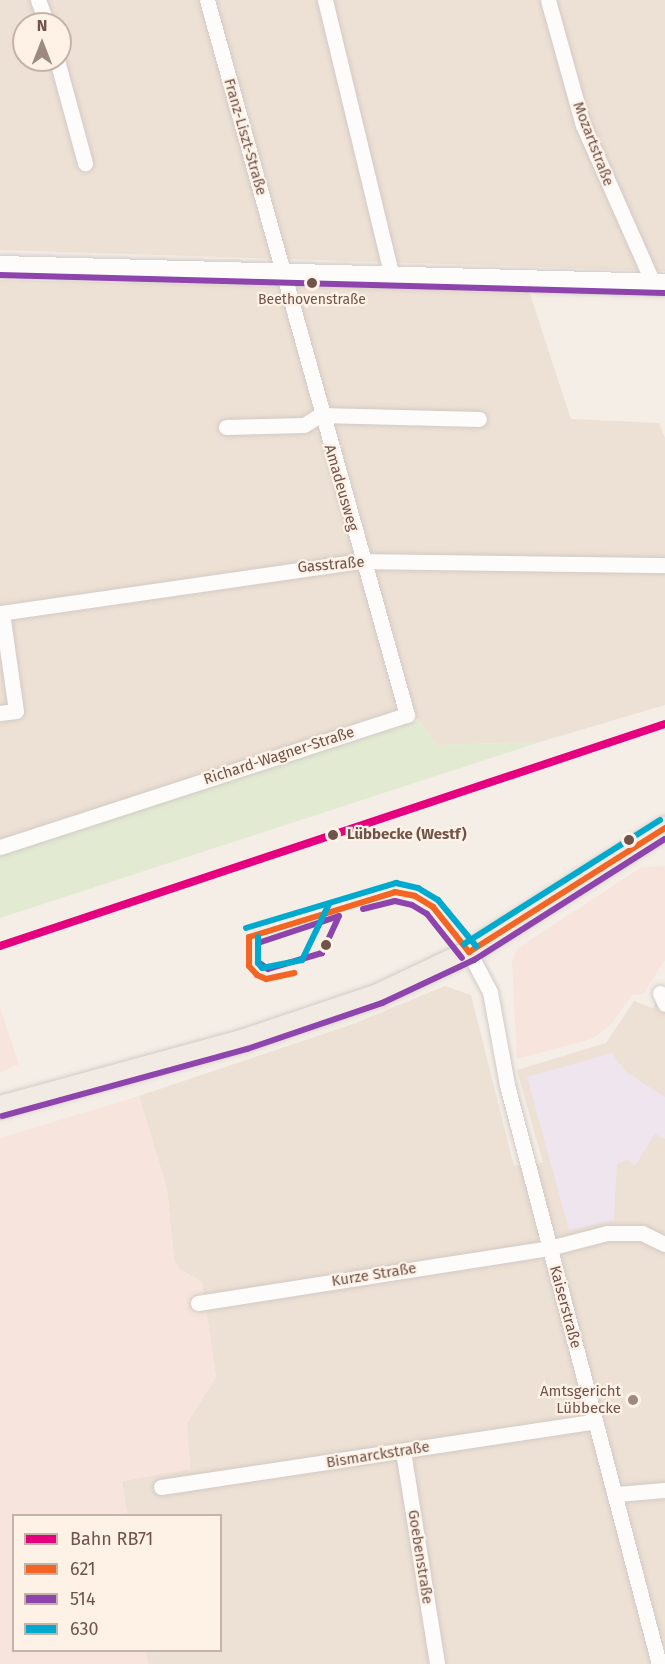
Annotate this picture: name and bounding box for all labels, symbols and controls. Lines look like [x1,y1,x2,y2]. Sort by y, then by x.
north arrow [12,12,72,72]
text: N [37,16,47,35]
street label: Franz-Liszt-Straße [220,76,270,198]
street label: Mozartstraße [569,99,617,189]
marker: Beethovenstraße [306,277,318,289]
place label: Beethovenstraße [258,292,366,308]
street label: Amadeusweg [320,443,362,533]
street label: Gasstraße [297,553,365,577]
street label: Richard-Wagner-Straße [201,723,357,789]
marker: Lübbecke (Westf) [324,826,342,844]
place label: Lübbecke (Westf) [347,826,467,844]
unlabelled marker [623,834,635,846]
unlabelled marker [320,939,332,951]
street label: Kurze Straße [330,1259,418,1291]
street label: Kaiserstraße [545,1264,585,1350]
place label: Amtsgericht Lübbecke [540,1382,621,1417]
marker: Amtsgericht Lübbecke [626,1393,640,1407]
street label: Bismarckstraße [325,1438,431,1472]
street label: Goebenstraße [404,1509,436,1605]
legend [12,1514,222,1652]
text: Bahn RB71 [70,1528,153,1550]
text: 621 [70,1558,96,1580]
text: 514 [70,1588,95,1610]
text: 630 [70,1618,98,1640]

